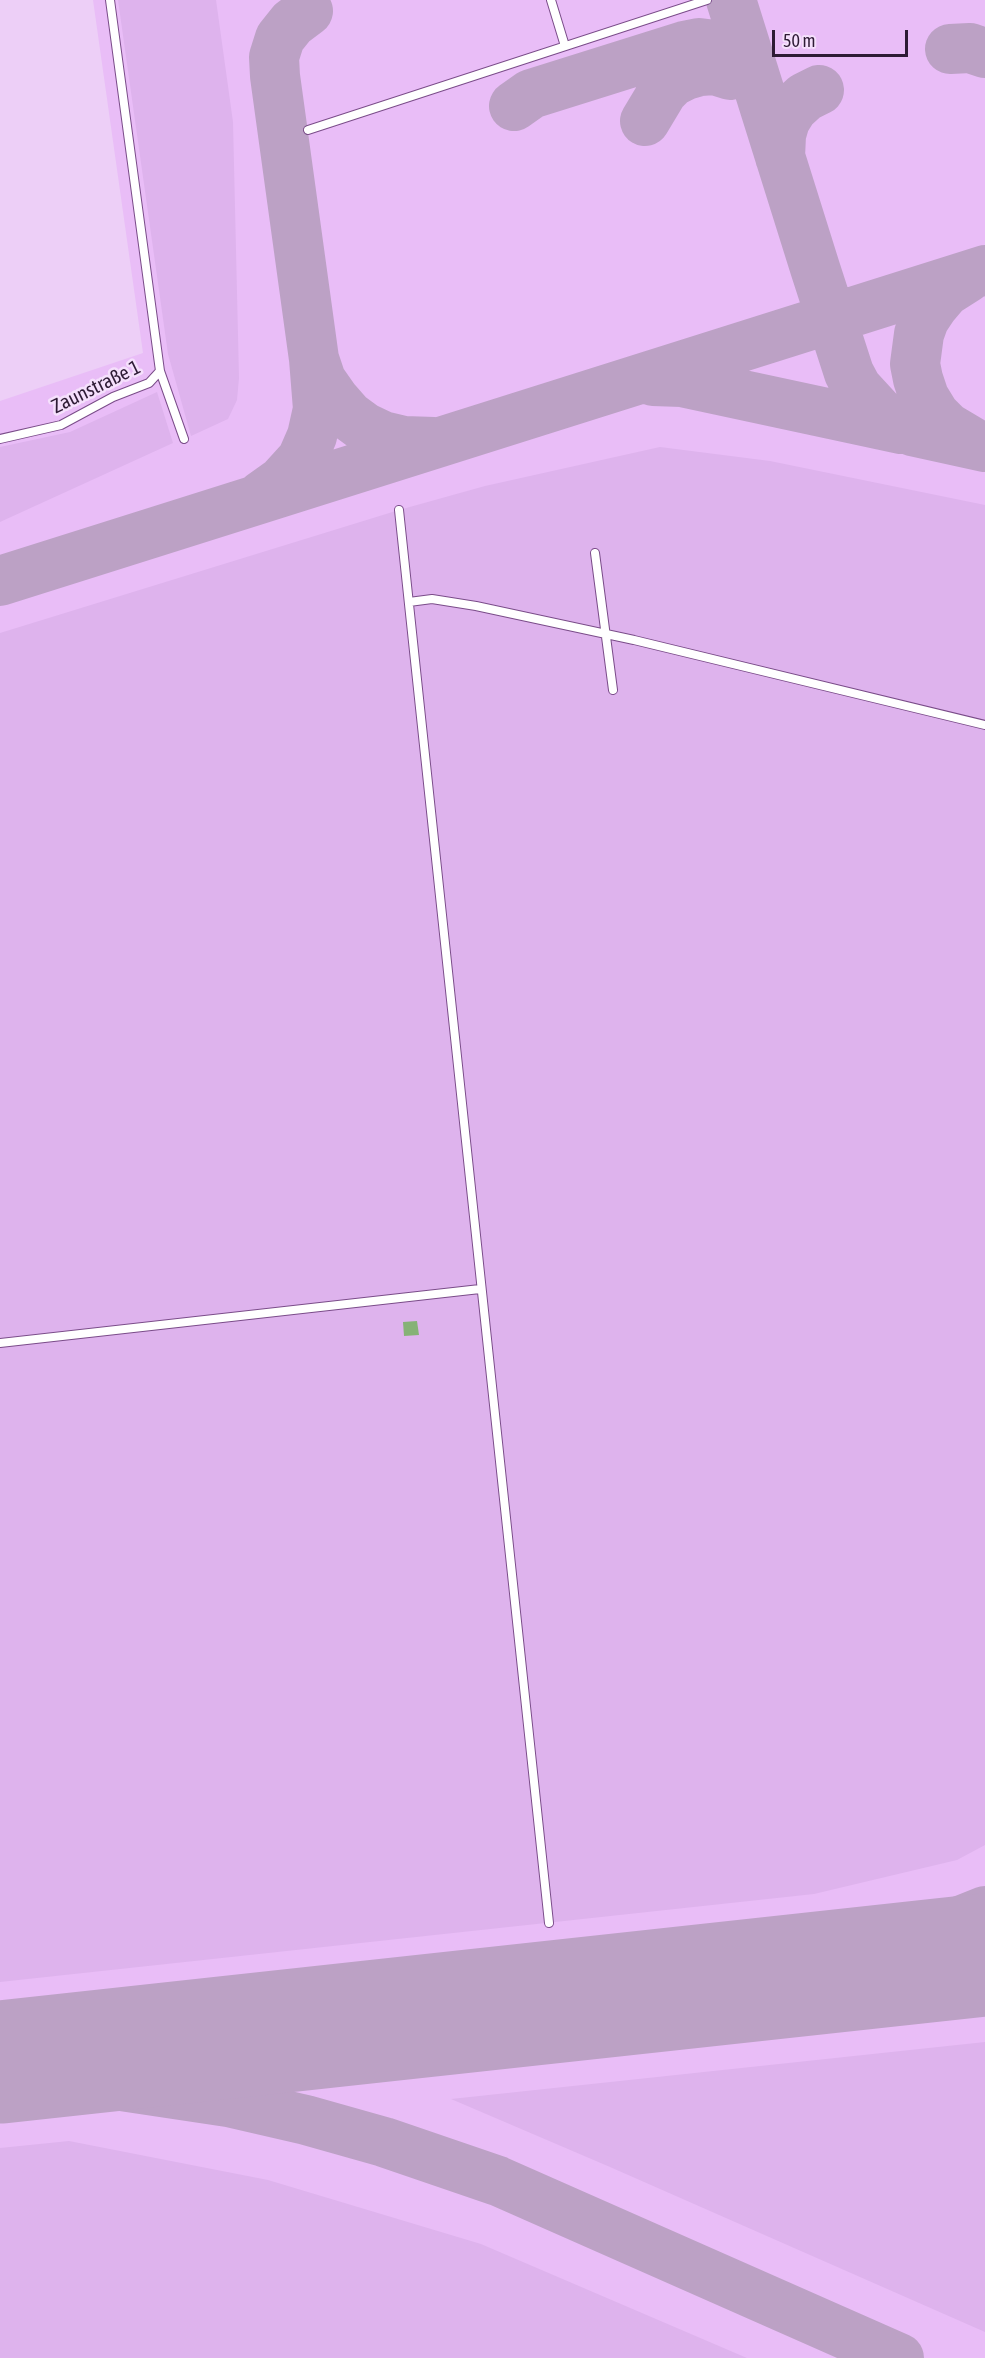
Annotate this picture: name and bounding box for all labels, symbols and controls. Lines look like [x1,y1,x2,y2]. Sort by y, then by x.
scale bar [775,18,912,56]
text: 50 m [783,30,815,51]
street label: Zaunstraße 1 [48,355,144,419]

